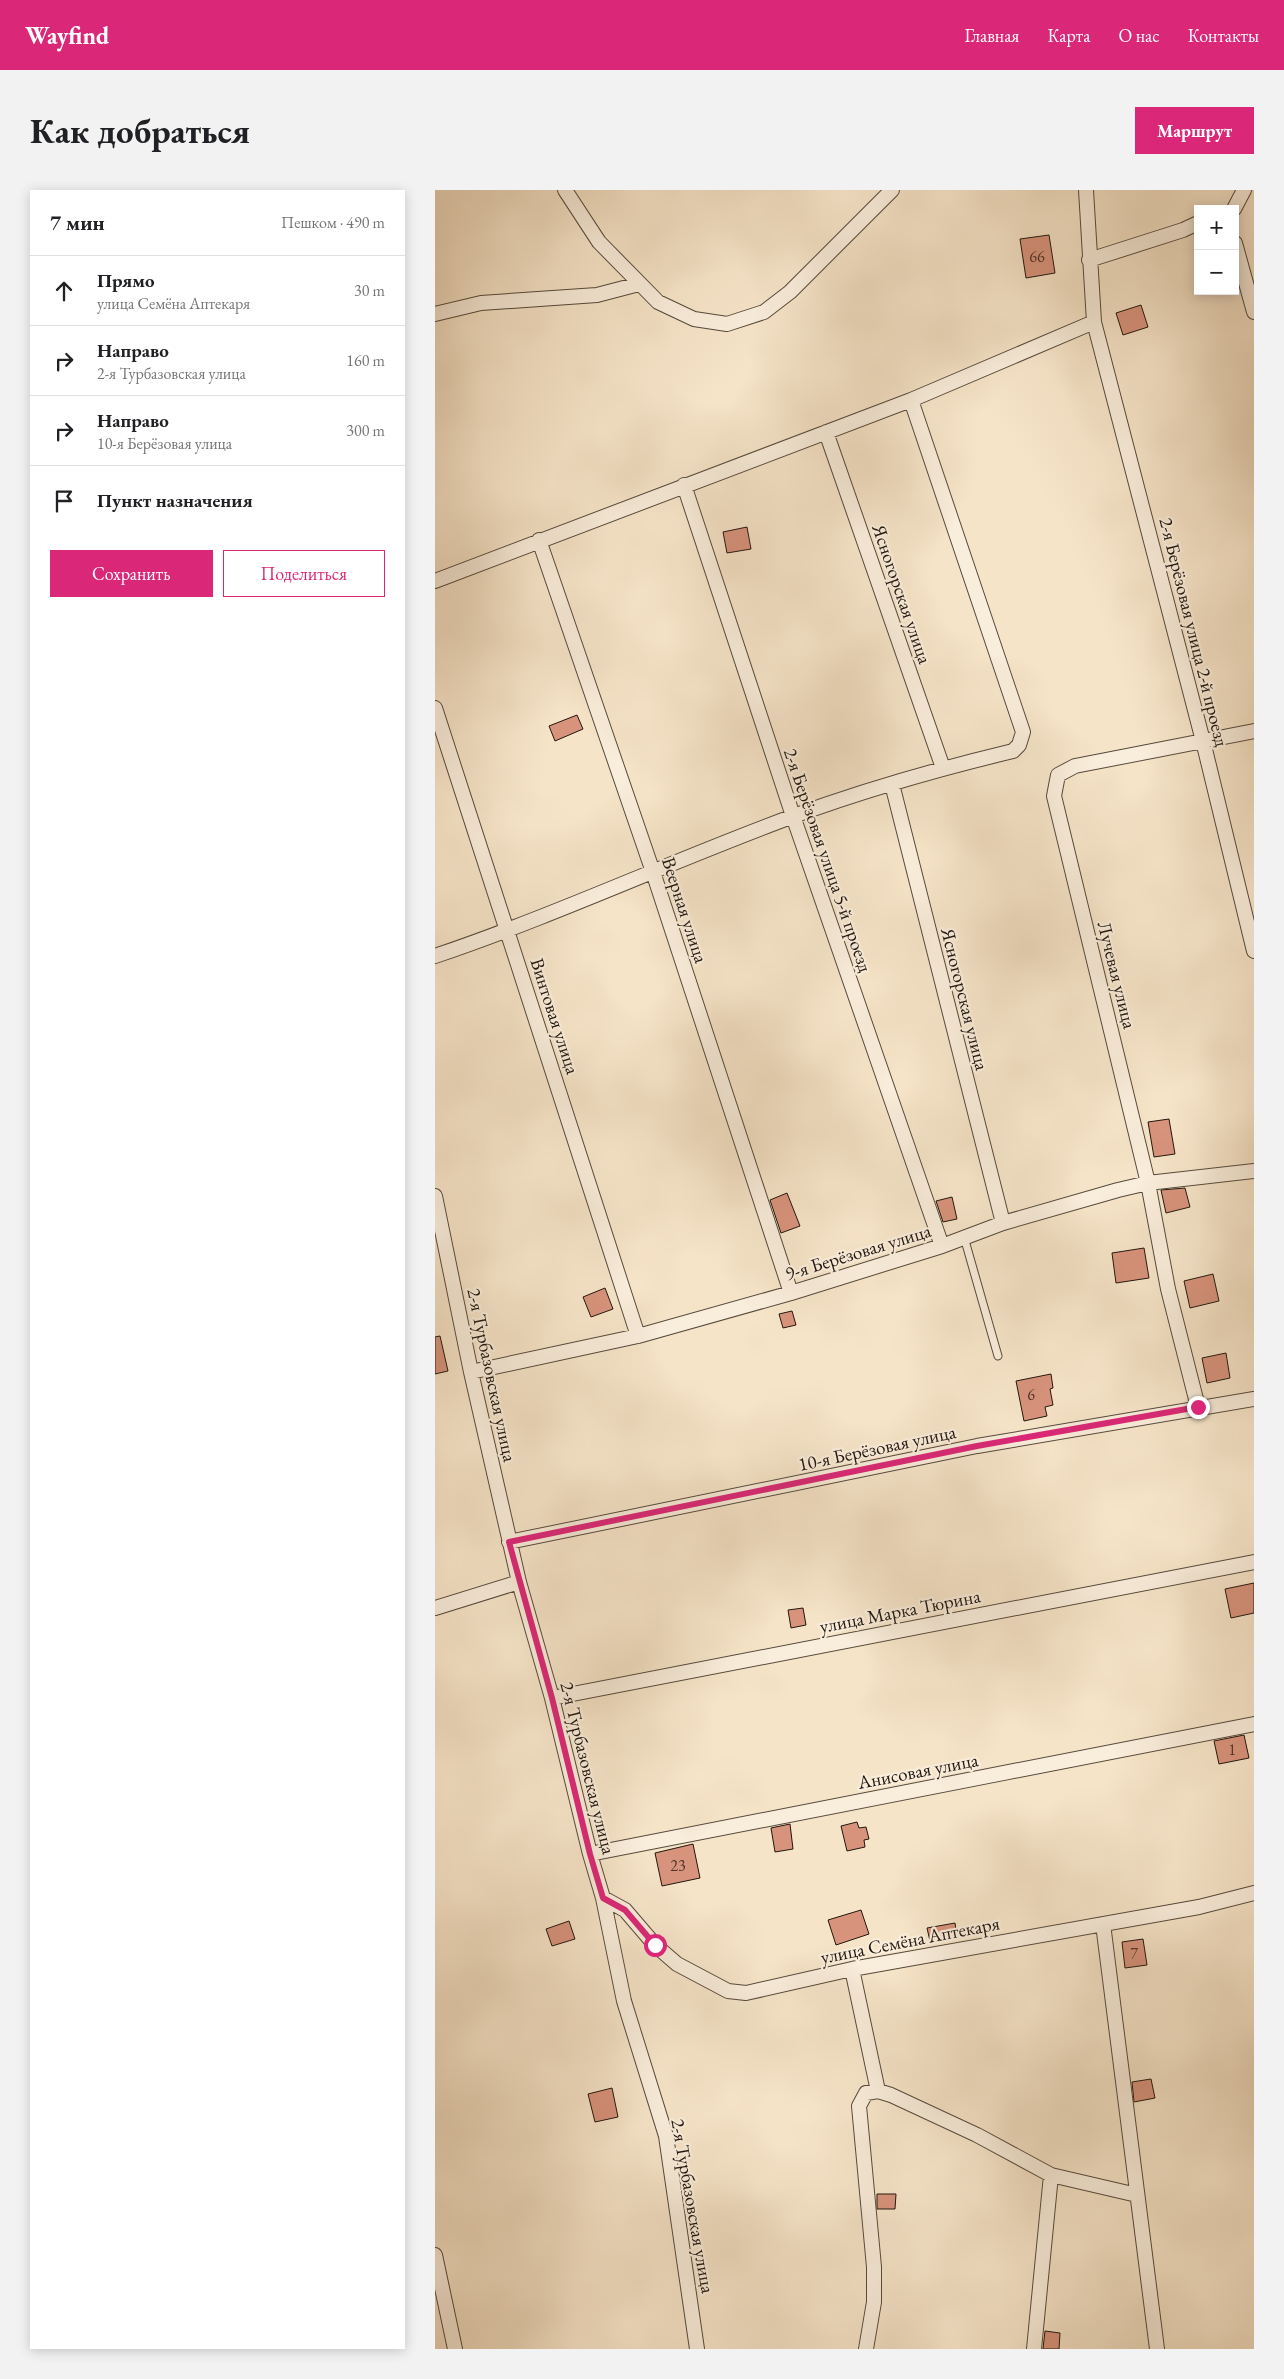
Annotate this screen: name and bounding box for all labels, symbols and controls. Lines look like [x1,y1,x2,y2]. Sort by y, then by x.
text: Wayfind [25,20,109,51]
text: Главная [965,24,1019,47]
text: Карта [1047,24,1090,47]
text: О нас [1118,24,1160,47]
text: Контакты [1188,24,1259,47]
button: Маршрут [1135,107,1254,154]
text: Как добраться [30,108,250,153]
map controls [1194,205,1239,295]
button: + [1194,205,1239,250]
text: 7 мин [50,209,105,236]
text: Пешком · 490 m [281,212,385,233]
house number: 66 [1029,246,1045,267]
button: − [1194,250,1239,295]
text: Прямо [97,268,155,293]
icon: ahead [50,277,78,305]
text: 30 m [354,280,385,301]
text: улица Семёна Аптекаря [97,293,250,314]
text: Направо [97,338,169,363]
icon: right [50,347,78,375]
text: 160 m [346,350,385,371]
text: 2-я Турбазовская улица [97,363,246,384]
text: Направо [97,408,169,433]
icon: right [50,417,78,445]
text: 300 m [346,420,385,441]
text: 10-я Берёзовая улица [97,433,232,454]
icon: arrive [50,487,78,515]
text: Пункт назначения [97,488,253,513]
street label: 2-я Берёзовая улица 2-й проезд [1153,515,1235,749]
street label: Ясногорская улица [866,520,938,667]
button: Сохранить [50,550,213,597]
button: Поделиться [223,550,385,597]
street label: 2-я Берёзовая улица 5-й проезд [778,745,878,976]
street label: Веерная улица [656,854,714,966]
street label: Лучевая улица [1092,919,1143,1032]
street label: Ясногорская улица [935,924,995,1073]
street label: Винтовая улица [524,955,586,1078]
street label: 9-я Берёзовая улица [782,1218,934,1286]
street label: 2-я Турбазовская улица [461,1286,523,1464]
house number: 6 [1027,1384,1035,1405]
route end [1187,1396,1210,1419]
street label: 10-я Берёзовая улица [796,1419,959,1477]
street label: улица Марка Тюрина [817,1583,983,1639]
street label: 2-я Турбазовская улица [554,1679,622,1857]
house number: 1 [1228,1739,1236,1760]
street label: Анисовая улица [855,1747,981,1795]
house number: 23 [670,1855,686,1876]
street label: улица Семёна Аптекаря [818,1910,1002,1970]
route start [644,1934,667,1957]
house number: 7 [1130,1943,1138,1964]
street label: 2-я Турбазовская улица [665,2117,721,2296]

